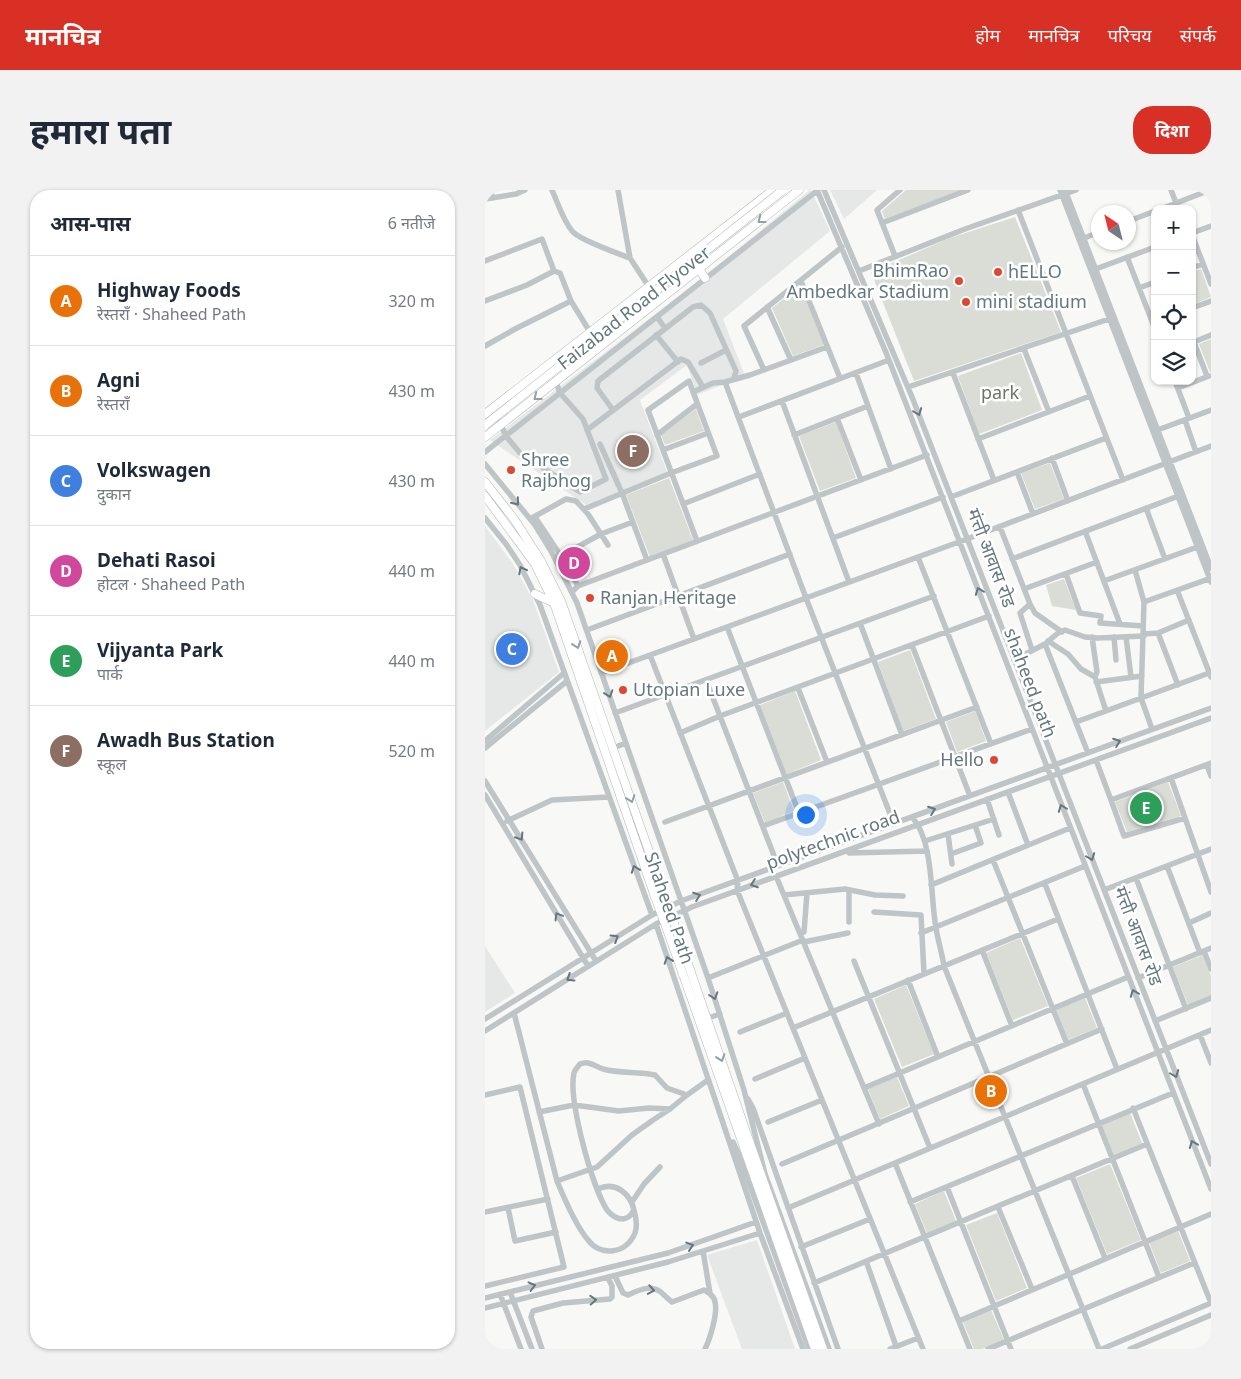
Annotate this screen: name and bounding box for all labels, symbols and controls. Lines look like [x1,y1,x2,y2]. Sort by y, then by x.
text: मानचित्र [25,19,101,52]
text: होम [975,23,1000,47]
text: मानचित्र [1028,23,1080,47]
text: परिचय [1108,23,1152,47]
text: संपर्क [1180,23,1216,47]
button: दिशा [1133,106,1211,154]
text: हमारा पता [30,107,171,154]
north arrow [1091,205,1136,250]
map controls [1151,205,1196,385]
button: + [1151,205,1196,250]
text: आस-पास [50,209,131,237]
text: 6 नतीजे [388,212,435,234]
one-way arrow [758,215,767,223]
street label: Faizabad Road Flyover [552,240,715,375]
button: − [1151,250,1196,295]
place label: BhimRao Ambedkar Stadium [786,258,949,303]
place label: hELLO [1008,259,1062,283]
marker: hELLO [992,266,1004,278]
marker: BhimRao Ambedkar Stadium [953,275,965,287]
text: Highway Foods [97,277,241,303]
place label: mini stadium [976,289,1087,313]
text: A [60,290,72,312]
text: 320 m [388,290,435,312]
button: locate [1151,295,1196,340]
marker: mini stadium [960,296,972,308]
text: रेस्तराँ · Shaheed Path [97,303,246,325]
button: layers [1151,340,1196,385]
text: Agni [97,367,140,393]
text: B [61,380,71,402]
text: 430 m [388,380,435,402]
park label: park [981,380,1019,404]
one-way arrow [534,391,543,399]
text: रेस्तराँ [97,393,130,415]
one-way arrow [912,407,922,416]
pin: F [617,432,649,470]
place label: Shree Rajbhog [521,447,591,492]
text: Volkswagen [97,457,211,483]
marker: Shree Rajbhog [505,464,517,476]
text: C [61,470,71,492]
text: 430 m [388,470,435,492]
text: दुकान [97,483,131,505]
one-way arrow [510,496,519,505]
street label: मंत्ती आवास रोड [962,505,1022,611]
pin: D [558,544,590,582]
text: Dehati Rasoi [97,547,216,573]
text: D [60,560,72,582]
text: 440 m [388,560,435,582]
one-way arrow [518,566,528,575]
text: होटल · Shaheed Path [97,573,245,595]
place label: Ranjan Heritage [600,585,736,609]
one-way arrow [975,587,985,596]
marker: Ranjan Heritage [584,592,596,604]
street label: shaheed path [999,624,1063,741]
pin: C [496,630,528,668]
text: Vijyanta Park [97,637,223,663]
pin: A [596,637,628,675]
one-way arrow [571,640,581,649]
text: E [62,650,70,672]
text: 440 m [388,650,435,672]
text: पार्क [97,663,123,685]
place label: Utopian Luxe [633,677,745,701]
marker: Utopian Luxe [617,684,629,696]
one-way arrow [603,689,613,697]
text: Awadh Bus Station [97,727,275,753]
one-way arrow [1112,738,1121,748]
text: F [62,740,70,762]
text: 520 m [388,740,435,762]
place label: Hello [940,747,984,771]
text: स्कूल [97,753,126,775]
marker: Hello [988,754,1000,766]
pin: E [1130,789,1162,827]
one-way arrow [625,794,635,802]
your location [793,802,819,828]
street label: polytechnic road [763,804,903,874]
one-way arrow [1058,805,1068,813]
one-way arrow [927,806,935,816]
one-way arrow [514,831,524,840]
street label: Shaheed Path [640,848,700,967]
one-way arrow [1085,852,1095,861]
one-way arrow [631,865,641,874]
one-way arrow [751,878,759,888]
street label: मंत्ती आवास रोड [1109,883,1169,989]
one-way arrow [692,892,701,902]
one-way arrow [555,913,565,922]
one-way arrow [610,934,619,944]
one-way arrow [663,956,673,965]
one-way arrow [566,972,575,981]
one-way arrow [1130,989,1140,997]
one-way arrow [708,991,718,1000]
one-way arrow [715,1053,725,1062]
one-way arrow [1169,1069,1180,1078]
pin: B [975,1072,1007,1110]
one-way arrow [1189,1140,1199,1149]
one-way arrow [685,1241,693,1251]
one-way arrow [528,1281,537,1292]
one-way arrow [647,1285,656,1295]
one-way arrow [589,1294,597,1305]

